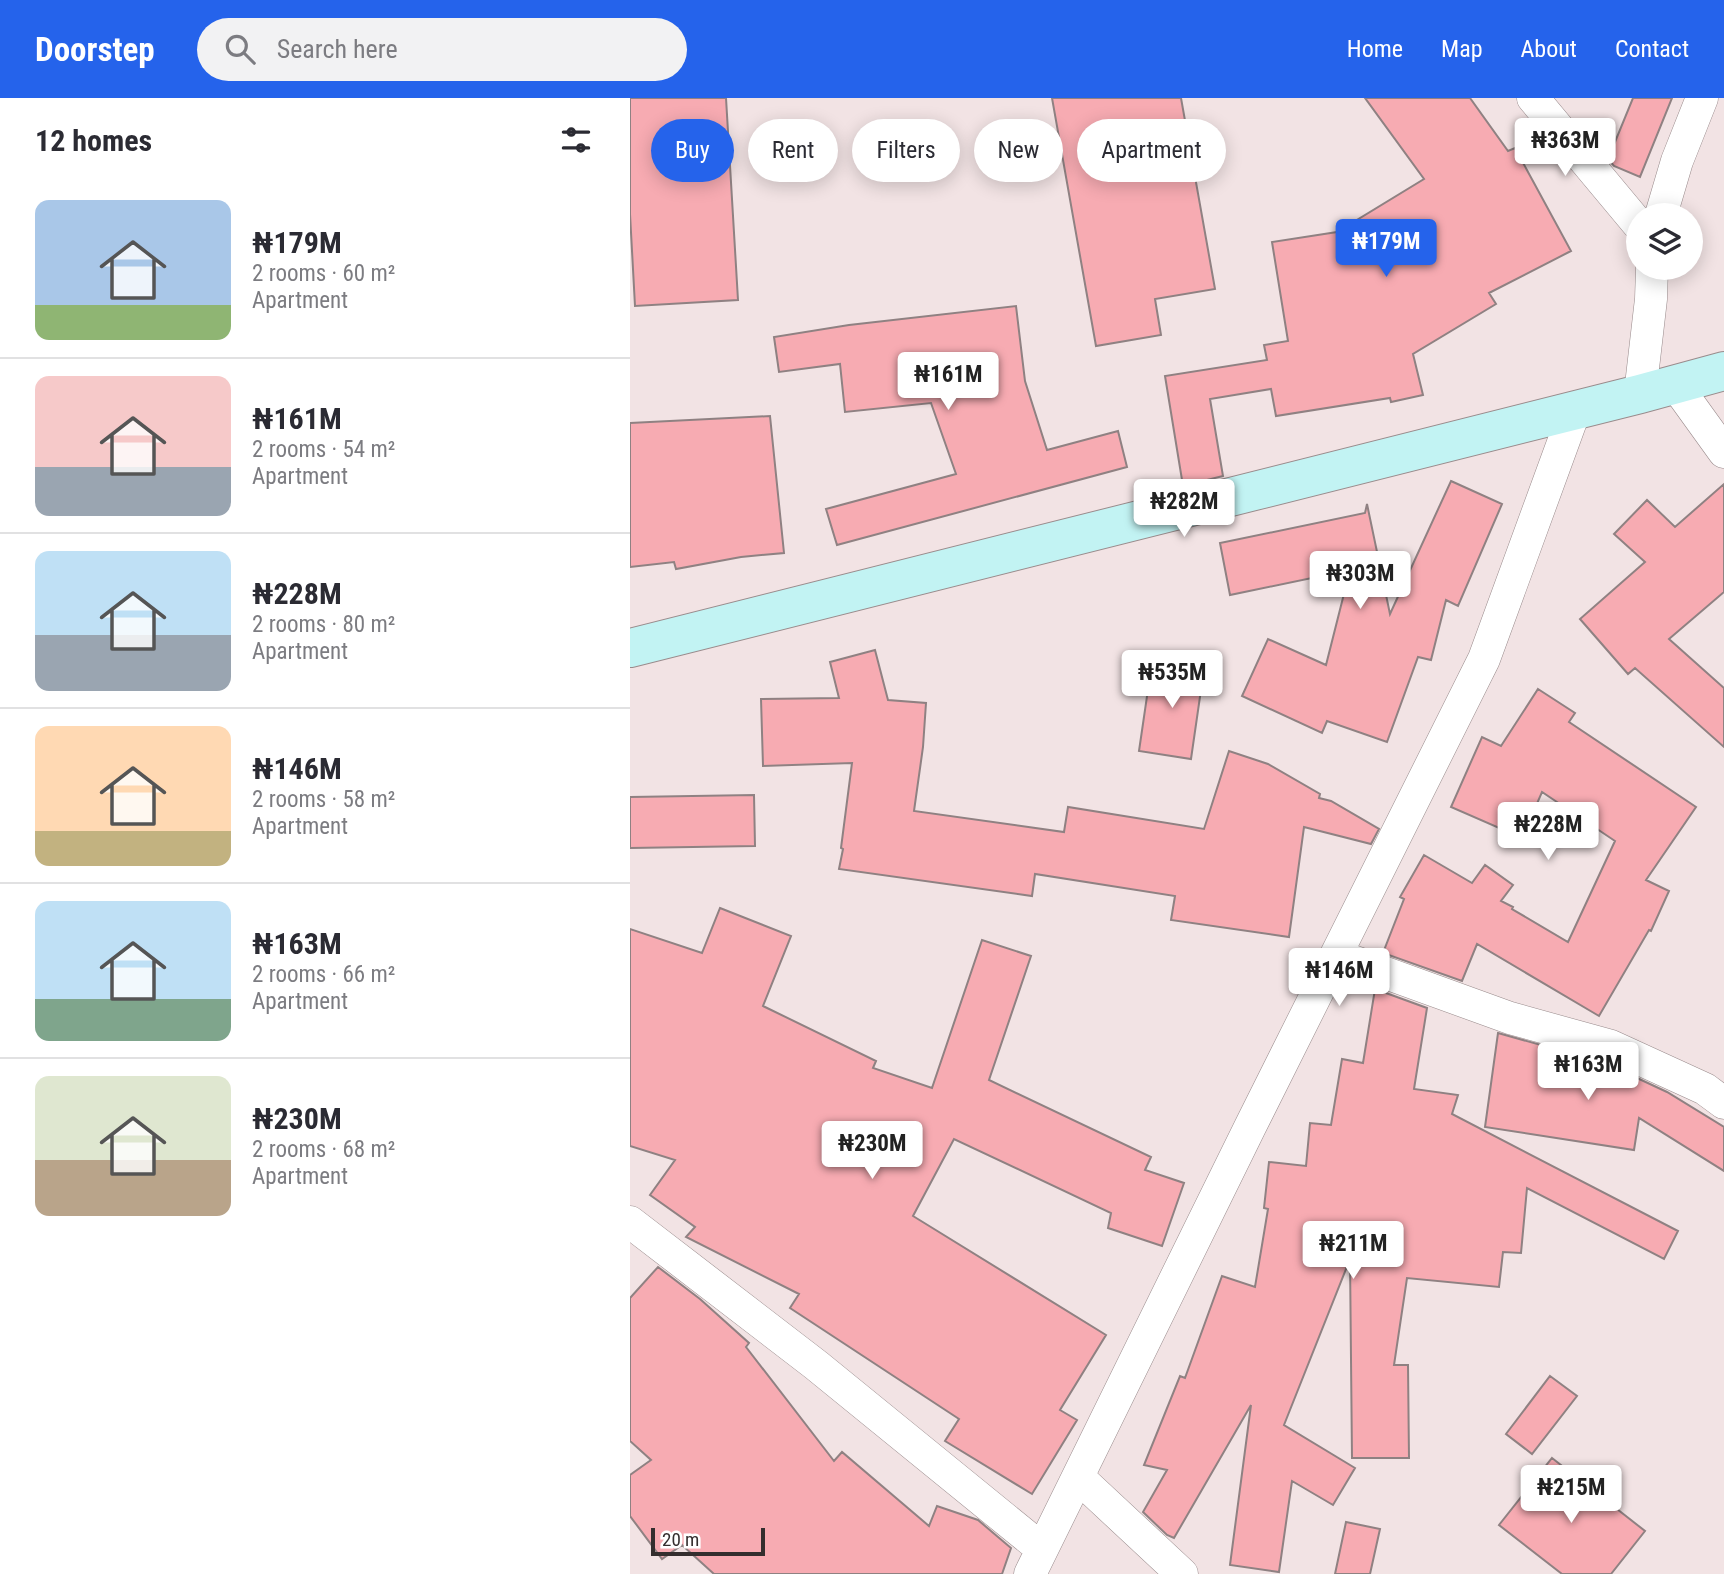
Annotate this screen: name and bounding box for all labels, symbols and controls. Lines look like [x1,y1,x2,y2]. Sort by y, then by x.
search box [197,18,687,81]
text: Doorstep [35,30,155,69]
icon: search [221,30,259,68]
text: Search here [277,34,398,64]
text: Home [1347,35,1403,63]
text: Map [1441,35,1483,63]
text: About [1521,35,1577,63]
text: Contact [1615,35,1689,63]
pin: ₦363M [1516,118,1614,178]
chip: Buy [651,119,734,182]
chip: Rent [748,119,838,182]
chip: Filters [852,119,960,182]
chip: New [974,119,1063,182]
chip: Apartment [1077,119,1226,182]
icon: filters [557,121,595,159]
text: 12 homes [35,123,152,158]
text: ₦363M [1531,127,1599,154]
map controls [1626,203,1703,280]
button: layers [1626,203,1703,280]
pin: ₦179M [1337,220,1435,279]
text: ₦179M [252,225,342,260]
icon: home [91,228,175,312]
text: ₦179M [1352,228,1420,255]
text: 2 rooms · 60 m² [252,260,395,287]
text: Apartment [252,287,348,314]
pin: ₦161M [899,352,997,412]
text: ₦161M [914,361,982,388]
text: ₦161M [252,401,342,436]
icon: home [91,404,175,488]
text: 2 rooms · 54 m² [252,436,395,463]
text: Apartment [252,463,348,490]
pin: ₦282M [1135,480,1233,539]
text: ₦282M [1150,488,1218,515]
pin: ₦303M [1311,552,1409,611]
text: ₦303M [1326,560,1394,587]
text: ₦228M [252,576,342,611]
icon: home [91,579,175,663]
text: 2 rooms · 80 m² [252,611,395,638]
text: Apartment [252,638,348,665]
pin: ₦535M [1123,650,1221,710]
text: ₦535M [1138,659,1206,686]
text: ₦146M [252,751,342,786]
icon: home [91,754,175,838]
text: 2 rooms · 58 m² [252,786,395,813]
pin: ₦228M [1499,802,1597,862]
text: ₦228M [1514,811,1582,838]
text: Apartment [252,813,348,840]
text: ₦163M [252,926,342,961]
icon: home [91,929,175,1013]
pin: ₦146M [1290,948,1388,1008]
text: ₦146M [1305,957,1373,984]
text: 2 rooms · 66 m² [252,961,395,988]
text: Apartment [252,988,348,1015]
pin: ₦163M [1539,1042,1637,1102]
text: ₦163M [1554,1051,1622,1078]
text: ₦230M [252,1101,342,1136]
icon: home [91,1104,175,1188]
pin: ₦230M [823,1122,921,1181]
text: ₦230M [838,1130,906,1157]
text: 2 rooms · 68 m² [252,1136,395,1163]
text: Apartment [252,1163,348,1190]
pin: ₦211M [1304,1222,1402,1281]
text: ₦211M [1319,1230,1387,1257]
pin: ₦215M [1522,1466,1620,1525]
text: ₦215M [1537,1474,1605,1501]
scale bar [651,1525,765,1557]
text: 20 m [662,1528,699,1551]

